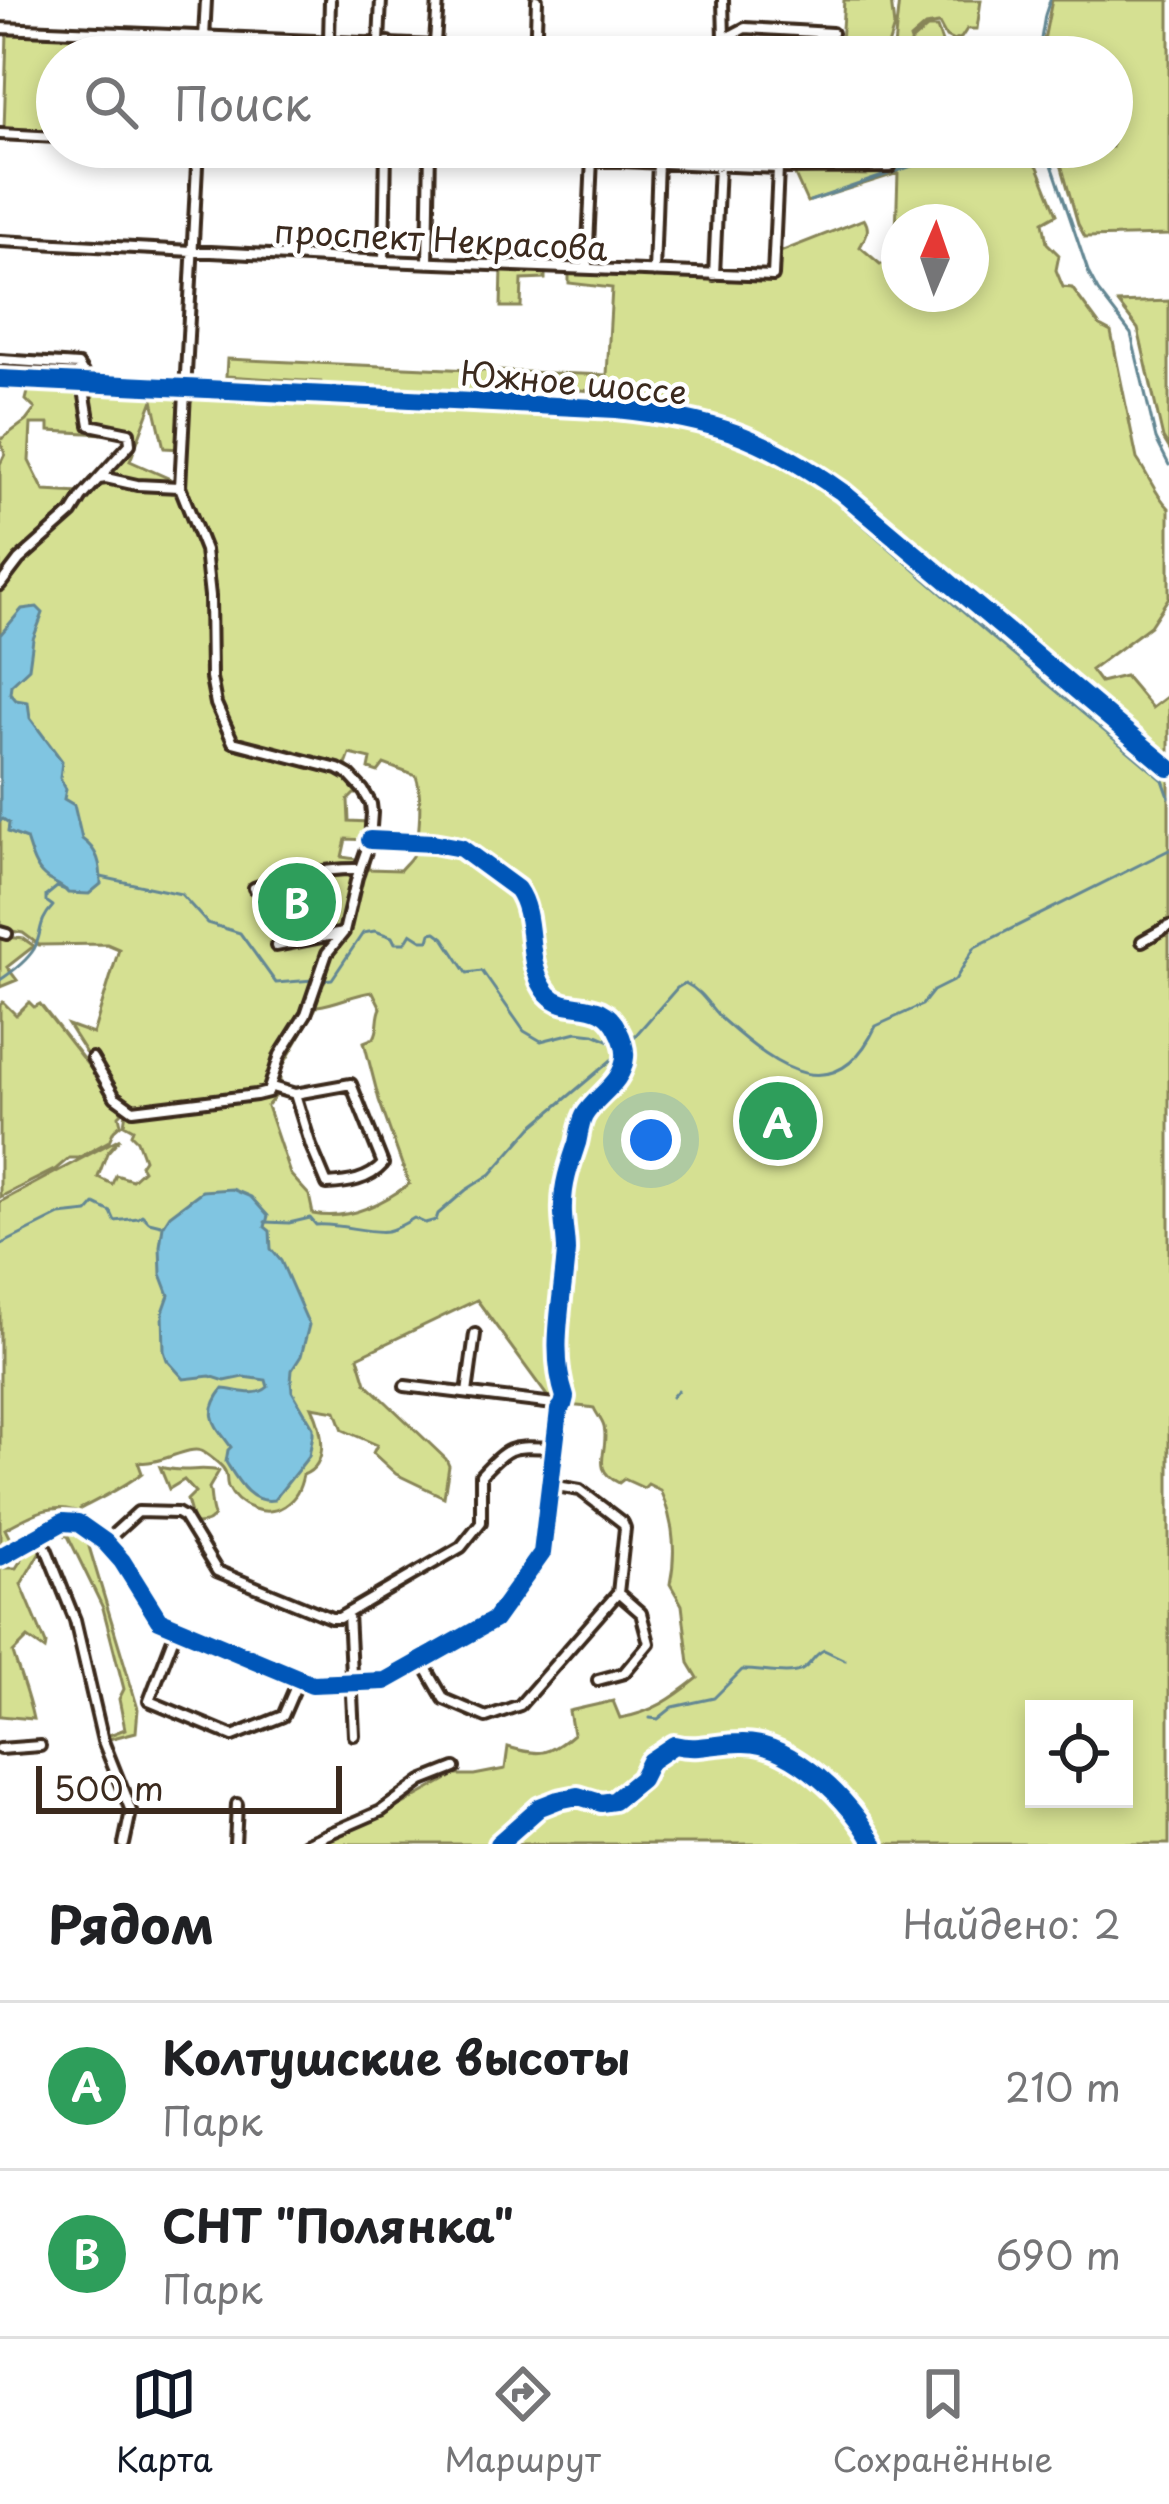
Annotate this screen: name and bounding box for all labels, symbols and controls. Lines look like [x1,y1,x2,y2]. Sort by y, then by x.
search box [36,36,1133,168]
text: Поиск [174,68,311,136]
icon: search [78,69,144,135]
street label: проспект Некрасова [273,204,609,272]
north arrow [881,204,989,312]
street label: Южное шоссе [459,346,689,416]
pin: B [258,857,336,947]
pin: A [739,1076,817,1166]
your location [621,1110,681,1170]
map controls [1025,1700,1133,1808]
button: locate [1025,1700,1133,1808]
scale bar [36,1760,342,1813]
text: 500 m [54,1762,164,1812]
text: Рядом [48,1884,214,1961]
text: Найдено: 2 [902,1893,1121,1952]
text: Колтушские высоты [162,2022,630,2090]
text: A [72,2056,102,2115]
text: 210 m [1005,2056,1121,2115]
text: Парк [162,2090,263,2149]
text: СНТ "Полянка" [162,2190,514,2258]
text: B [74,2224,100,2283]
text: 690 m [996,2224,1121,2283]
text: Парк [162,2258,263,2317]
tab: Карта [116,2361,213,2483]
tab: Маршрут [445,2361,601,2483]
tab: Сохранённые [832,2361,1053,2483]

